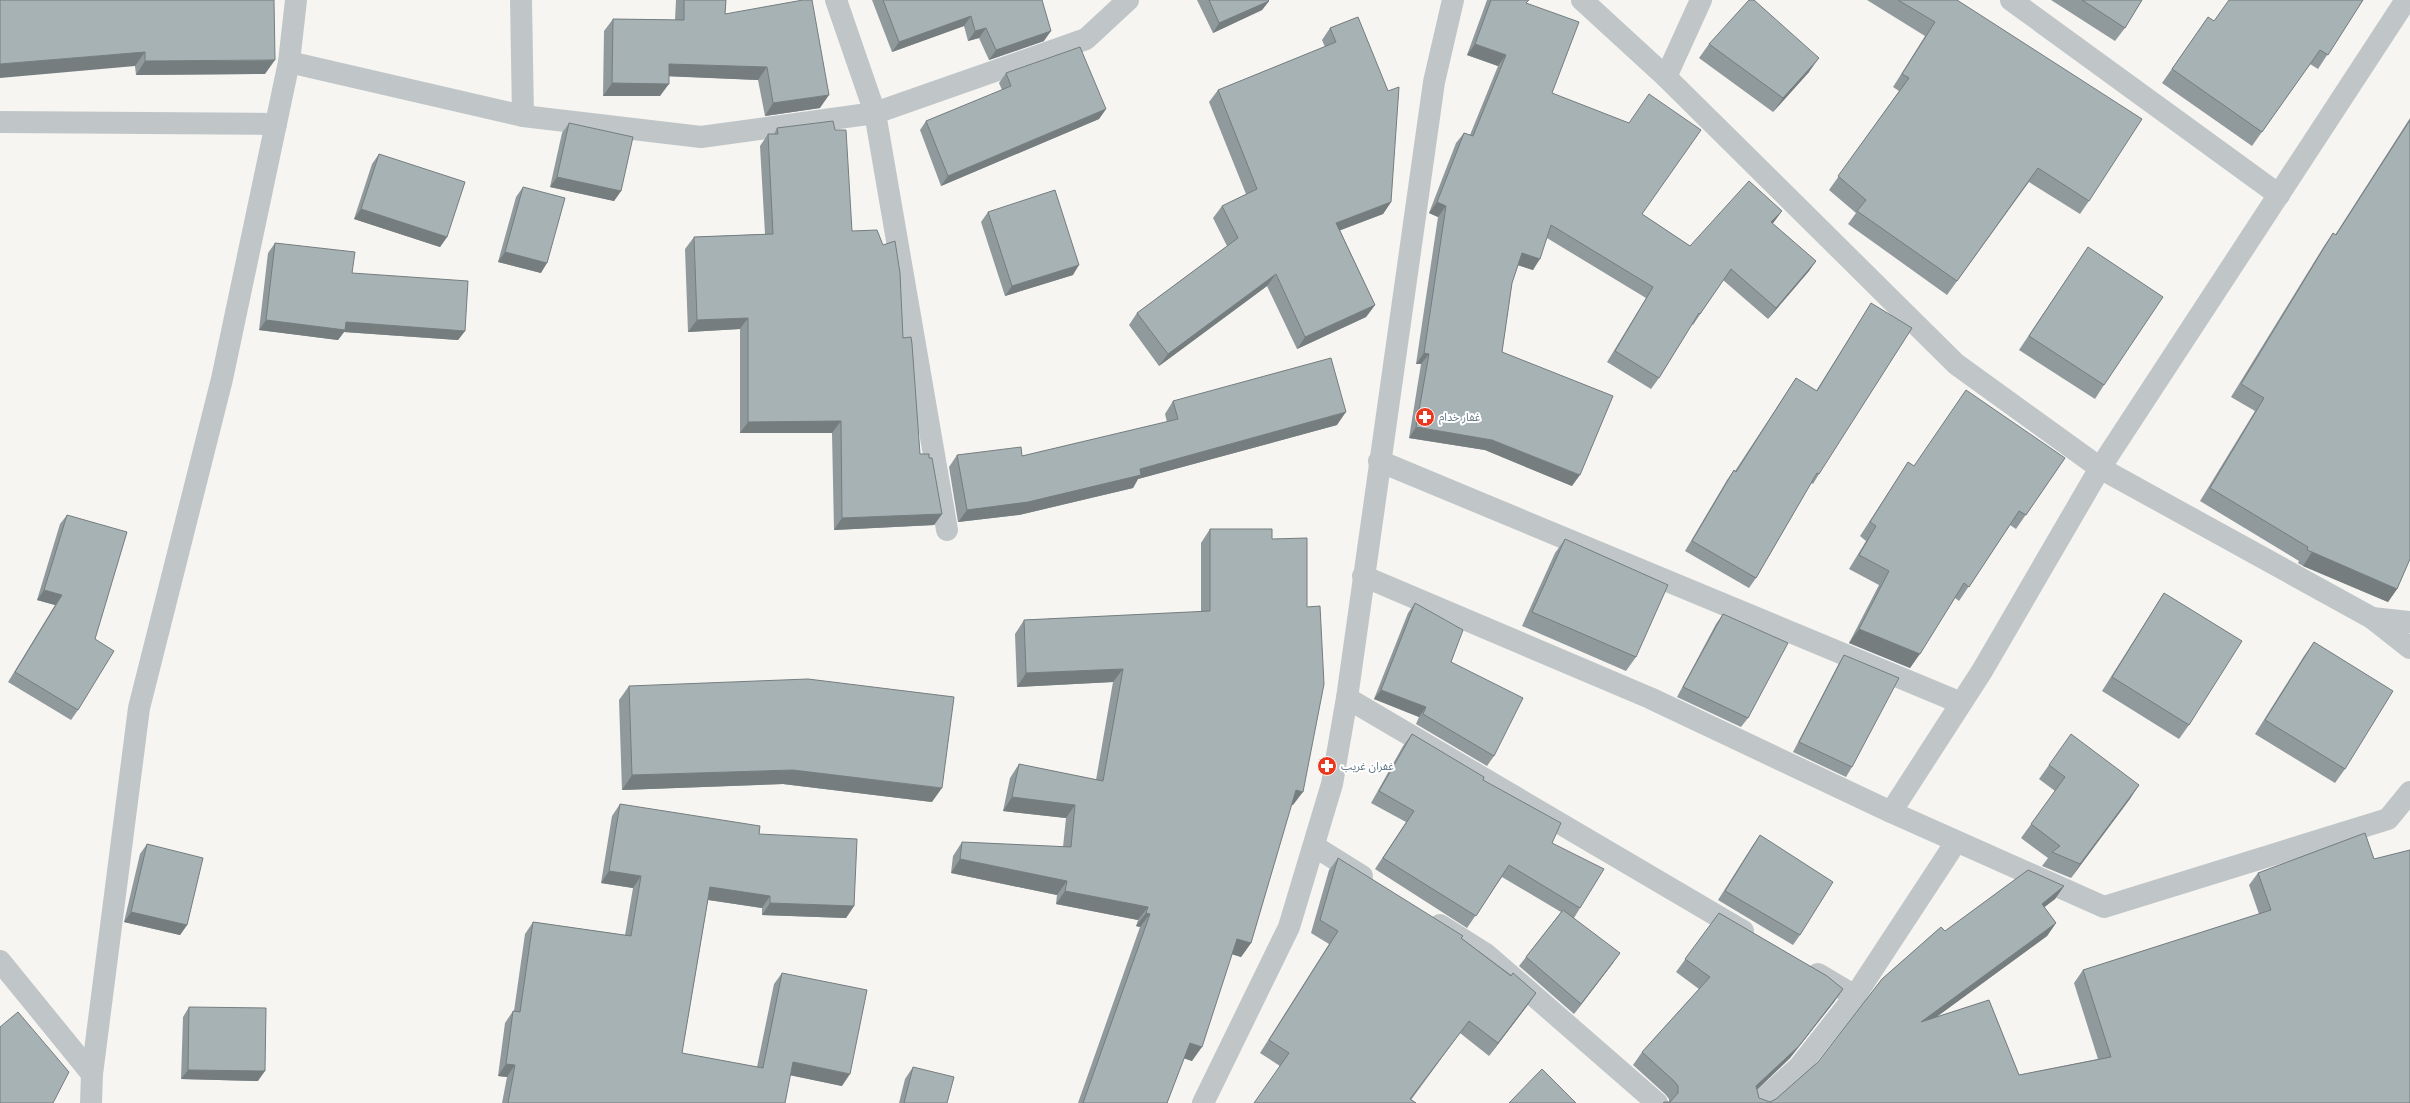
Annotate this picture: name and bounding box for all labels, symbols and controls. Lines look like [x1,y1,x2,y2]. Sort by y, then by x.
pharmacy icon: غفار خدام [1414,406,1436,428]
place label: غفار خدام [1439,411,1481,425]
pharmacy icon: غفران غريب [1316,755,1338,777]
place label: غفران غريب [1341,760,1394,773]

